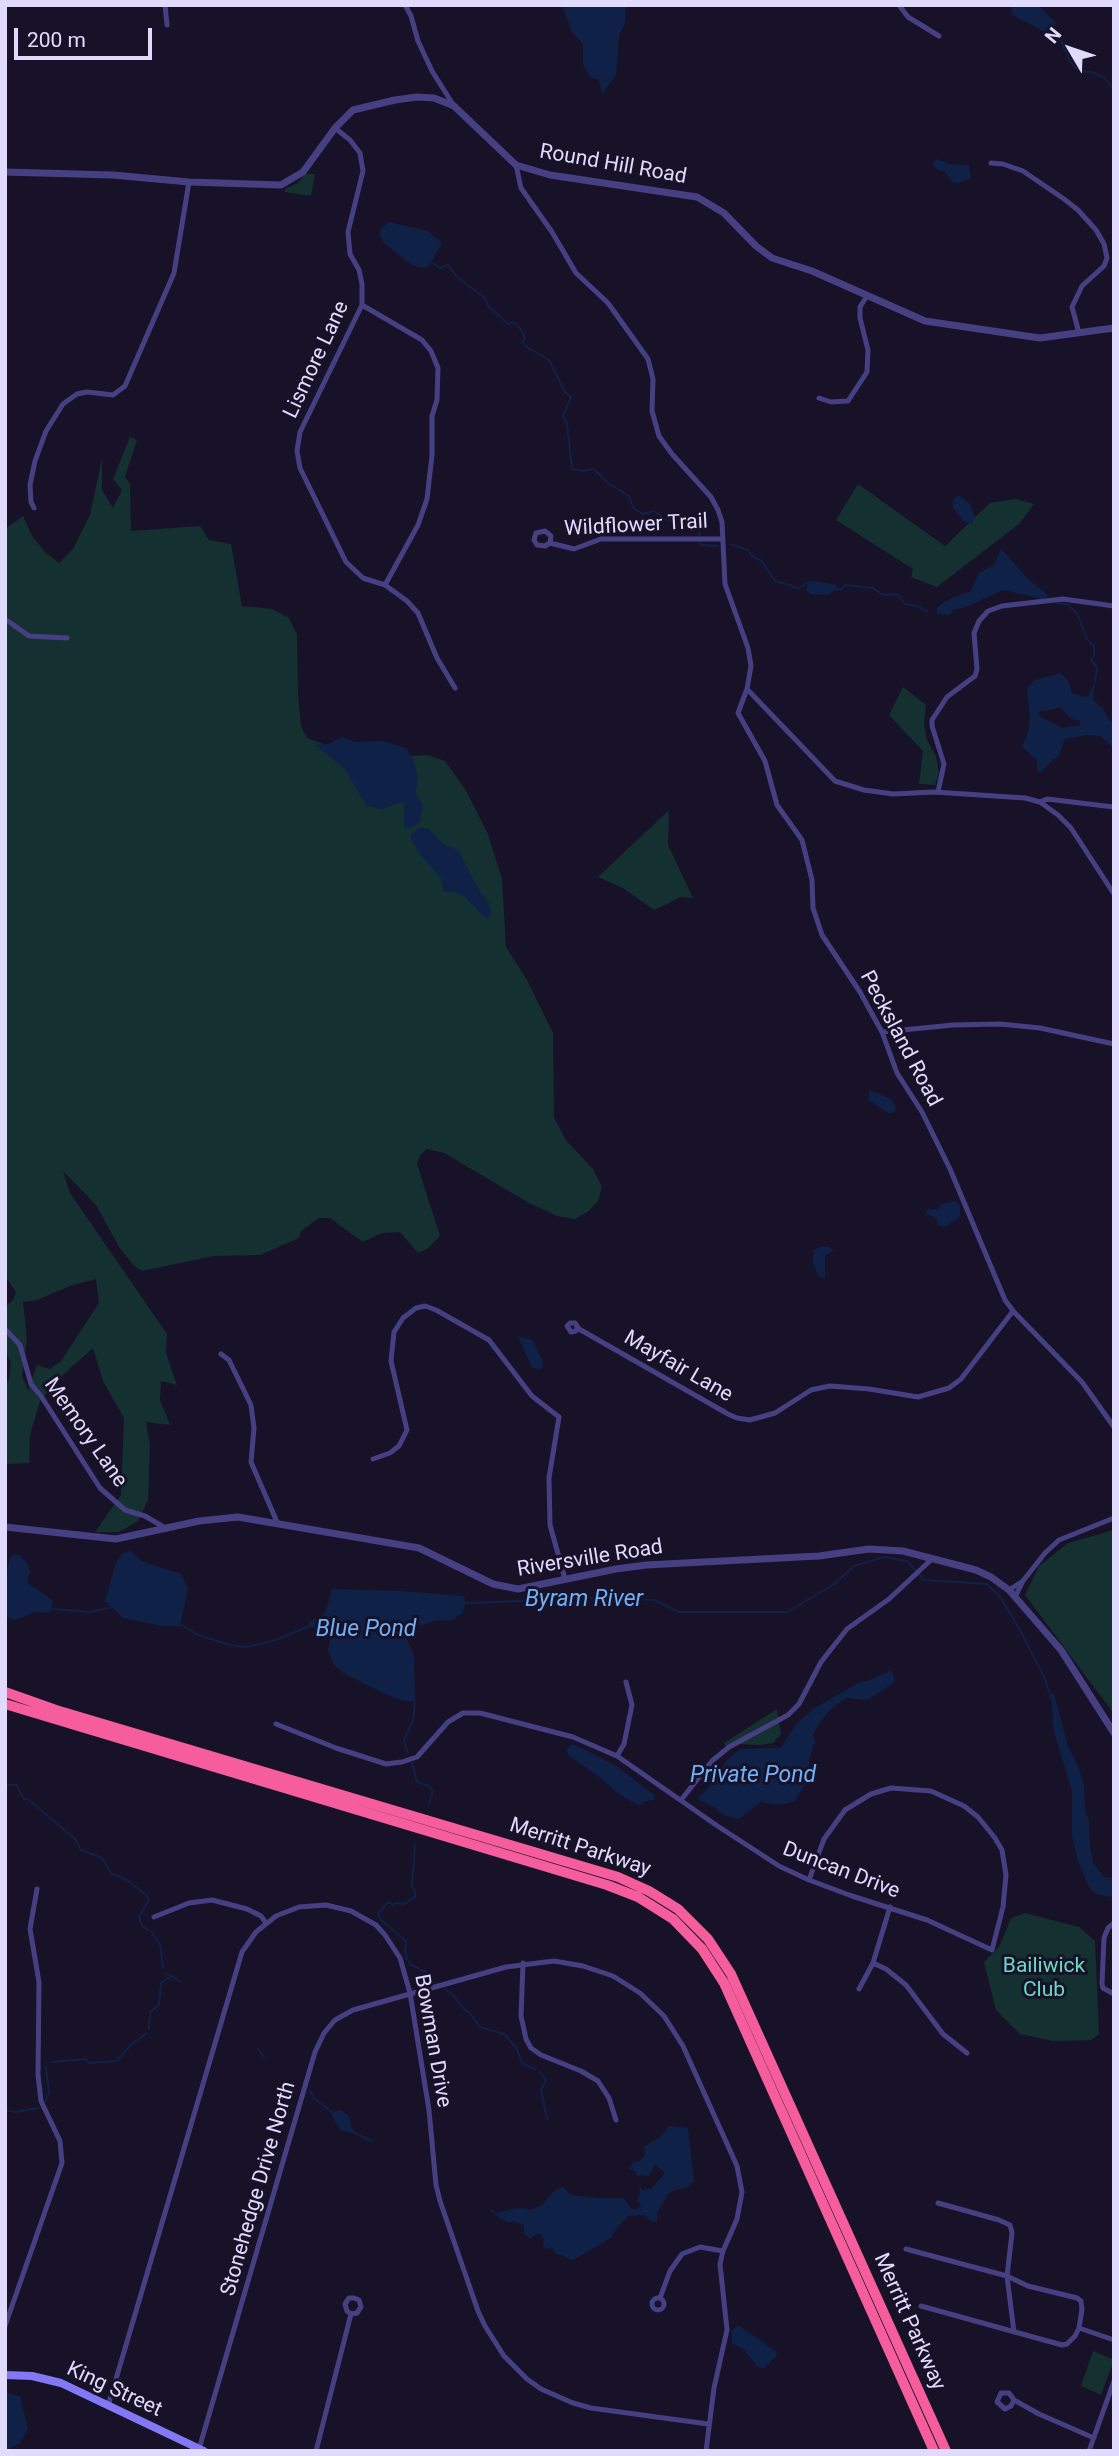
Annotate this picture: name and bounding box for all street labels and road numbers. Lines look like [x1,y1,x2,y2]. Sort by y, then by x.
street label: Round Hill Road [538,140,688,190]
street label: Lismore Lane [279,297,355,423]
street label: Wildflower Trail [563,510,709,542]
street label: Pecksland Road [854,967,946,1111]
street label: Mayfair Lane [619,1326,737,1408]
street label: Memory Lane [38,1373,132,1493]
street label: Riversville Road [515,1535,665,1583]
street label: Merritt Parkway [506,1813,654,1883]
street label: Duncan Drive [779,1837,903,1905]
street label: Bowman Drive [408,1973,456,2109]
street label: Stonehedge Drive North [216,2079,302,2299]
street label: Merritt Parkway [868,2250,950,2394]
street label: King Street [62,2357,166,2423]

